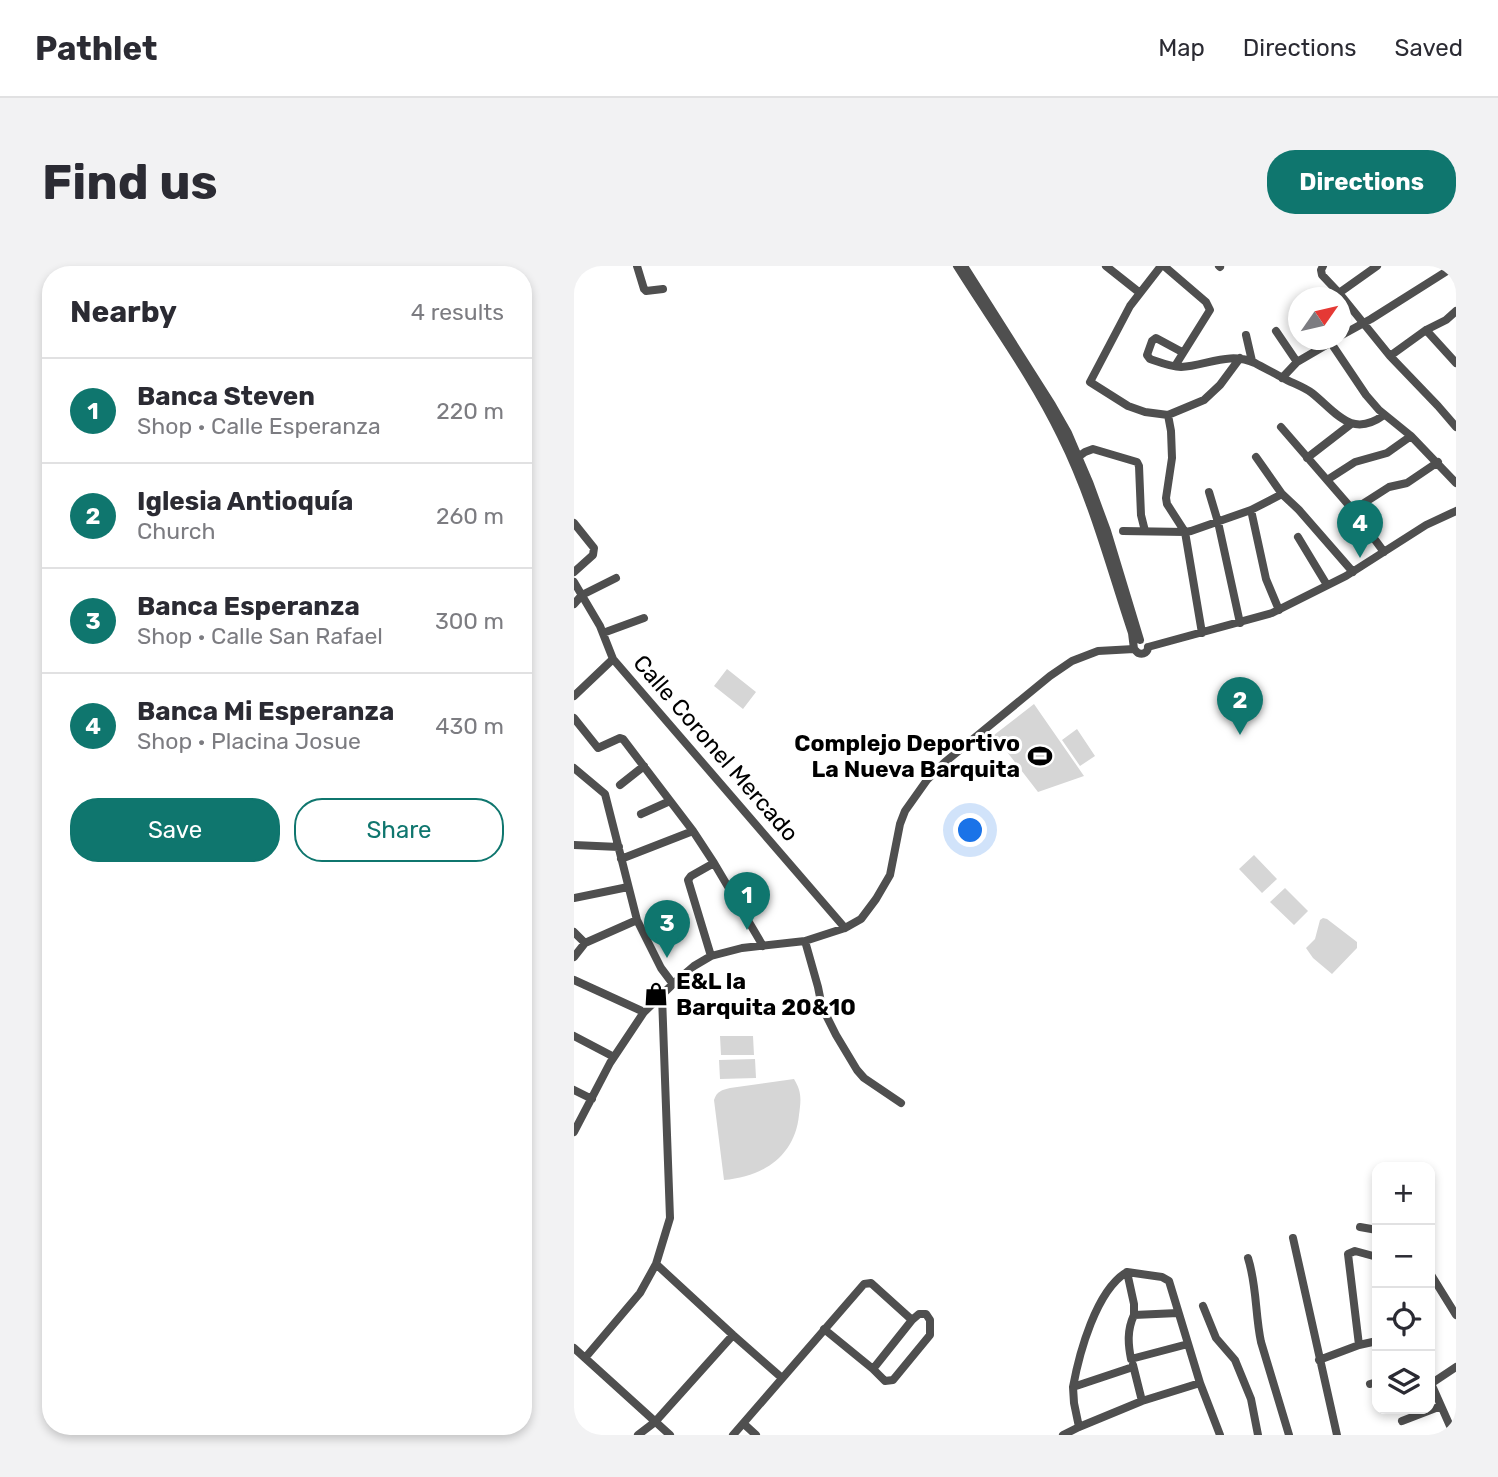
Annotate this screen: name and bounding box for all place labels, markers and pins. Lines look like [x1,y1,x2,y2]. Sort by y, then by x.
pin: 4 [1337,500,1383,558]
pin: 2 [1217,677,1263,735]
place label: Complejo Deportivo La Nueva Barquita [794,729,1020,783]
sports icon: Complejo Deportivo La Nueva Barquita [1026,742,1054,770]
pin: 1 [724,872,770,930]
pin: 3 [644,900,690,958]
place label: E&L la Barquita 20&10 [676,967,856,1021]
shop icon: E&L la Barquita 20&10 [642,980,670,1008]

